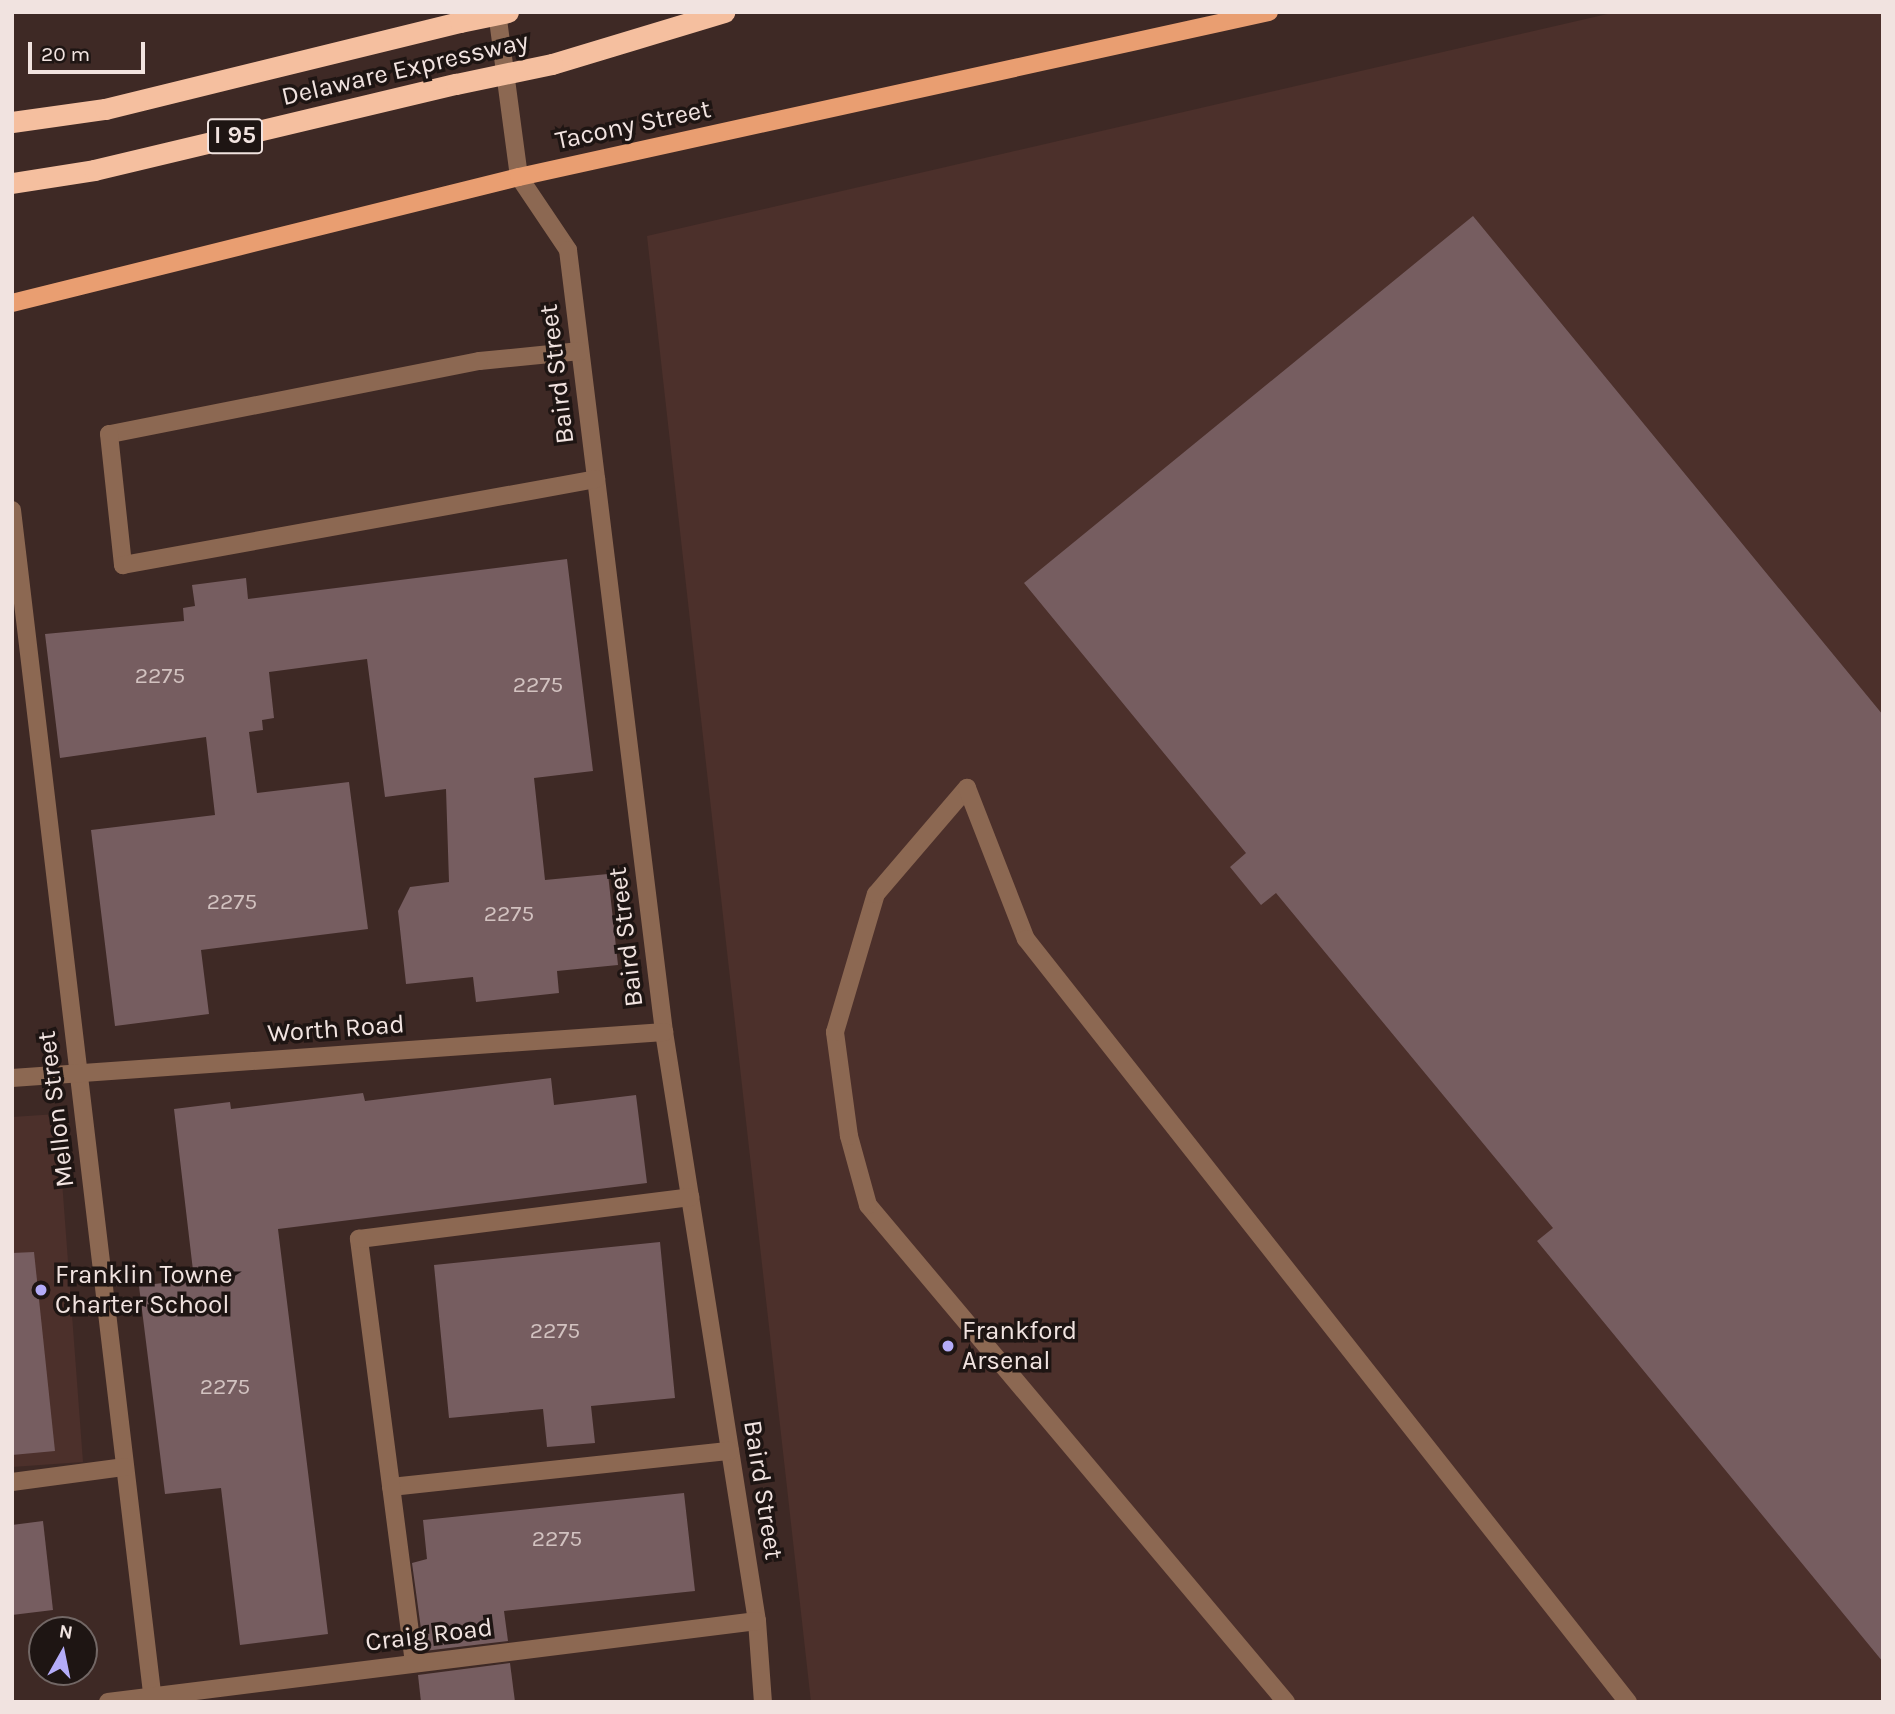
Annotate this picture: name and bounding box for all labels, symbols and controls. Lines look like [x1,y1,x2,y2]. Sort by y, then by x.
street label: Delaware Expressway [278,25,532,113]
scale bar [32,28,149,72]
text: 20 m [41,42,90,66]
street label: Tacony Street [552,93,714,157]
road number: I 95 [207,116,263,156]
street label: Baird Street [533,302,581,446]
house number: 2275 [135,662,185,690]
house number: 2275 [513,671,563,699]
street label: Baird Street [602,865,650,1009]
house number: 2275 [207,888,257,916]
house number: 2275 [484,900,534,928]
street label: Worth Road [266,1009,406,1049]
street label: Mellon Street [31,1029,81,1189]
place label: Franklin Towne Charter School [55,1259,233,1320]
marker: Franklin Towne Charter School [33,1282,49,1298]
place label: Frankford Arsenal [962,1315,1077,1376]
house number: 2275 [530,1317,580,1345]
marker: Frankford Arsenal [940,1338,956,1354]
house number: 2275 [200,1373,250,1401]
street label: Baird Street [737,1418,789,1562]
house number: 2275 [532,1525,582,1553]
street label: Craig Road [364,1612,494,1658]
north arrow [28,1616,98,1686]
text: N [58,1620,74,1644]

